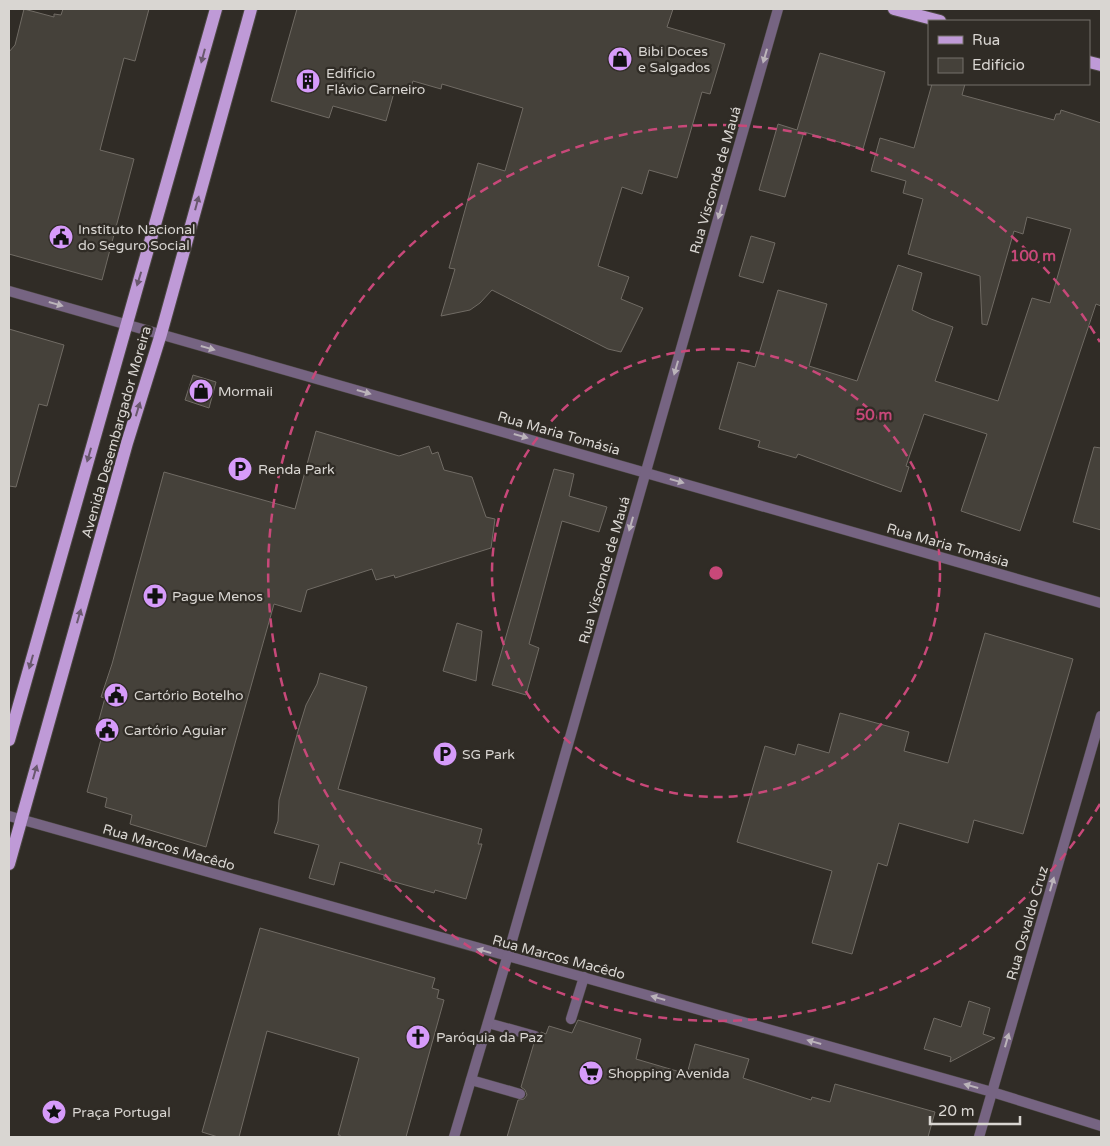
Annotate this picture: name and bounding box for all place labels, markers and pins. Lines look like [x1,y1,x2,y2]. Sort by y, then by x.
place label: Bibi Doces e Salgados [638,43,711,76]
shop icon: Bibi Doces e Salgados [607,46,633,72]
place label: Edifício Flávio Carneiro [326,65,425,98]
building icon: Edifício Flávio Carneiro [295,68,321,94]
place label: Instituto Nacional do Seguro Social [78,221,196,254]
public building icon: Instituto Nacional do Seguro Social [48,224,74,250]
shop icon: Mormaii [188,378,214,404]
place label: Mormaii [218,383,273,400]
parking icon: Renda Park [227,456,253,482]
place label: Renda Park [258,461,335,478]
centre of rings [707,564,725,582]
pharmacy icon: Pague Menos [142,583,168,609]
place label: Pague Menos [172,588,263,605]
public building icon: Cartório Botelho [103,682,129,708]
place label: Cartório Botelho [134,687,244,704]
public building icon: Cartório Aguiar [94,717,120,743]
place label: Cartório Aguiar [124,722,227,739]
parking icon: SG Park [432,741,458,767]
place label: SG Park [462,746,515,763]
church icon: Paróquia da Paz [405,1024,431,1050]
place label: Paróquia da Paz [436,1029,543,1046]
supermarket icon: Shopping Avenida [578,1060,604,1086]
place label: Shopping Avenida [608,1065,730,1082]
place icon: Praça Portugal [41,1099,67,1125]
place label: Praça Portugal [72,1104,171,1121]

